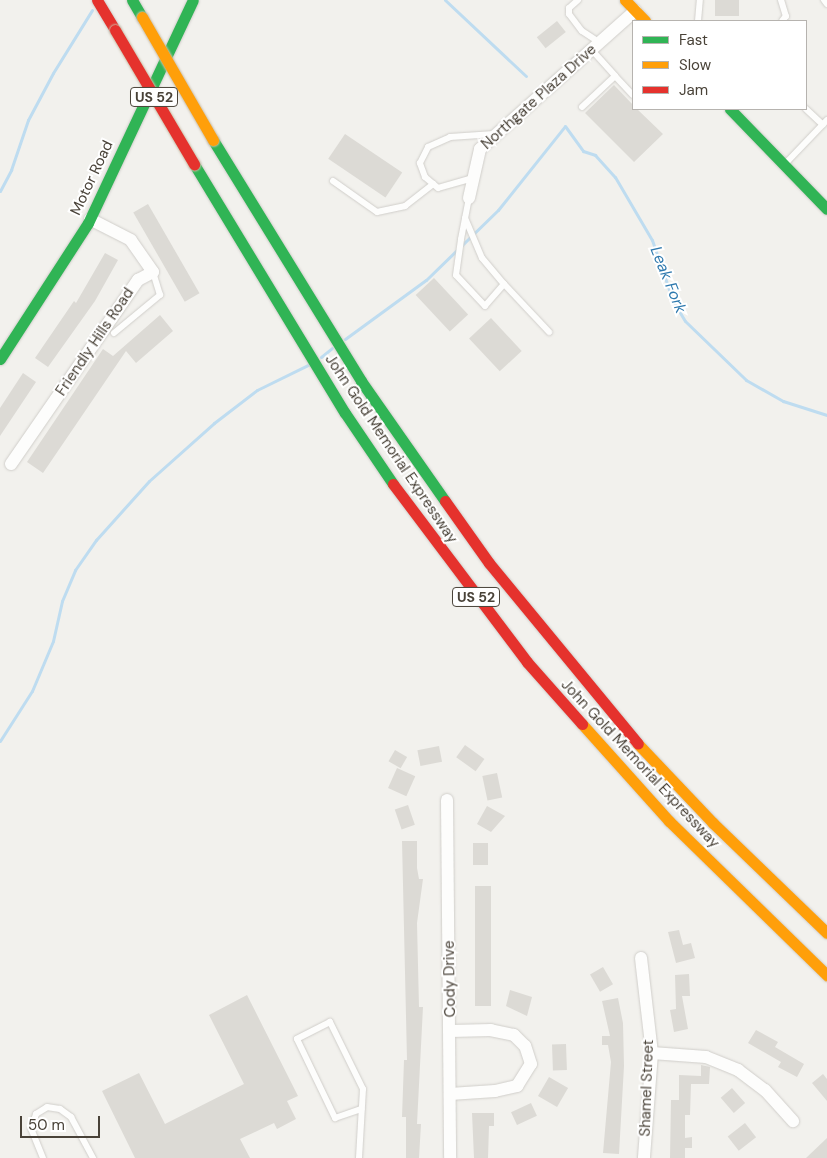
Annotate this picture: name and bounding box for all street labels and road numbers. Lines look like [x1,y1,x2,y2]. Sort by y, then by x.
street label: Northgate Plaza Drive [478,41,600,153]
road number: US 52 [129,85,179,108]
street label: Motor Road [67,138,117,218]
street label: Friendly Hills Road [52,285,138,399]
street label: John Gold Memorial Expressway [321,351,461,547]
road number: US 52 [451,586,501,608]
street label: John Gold Memorial Expressway [557,676,723,852]
street label: Cody Drive [440,940,460,1018]
street label: Shamel Street [636,1039,658,1137]

